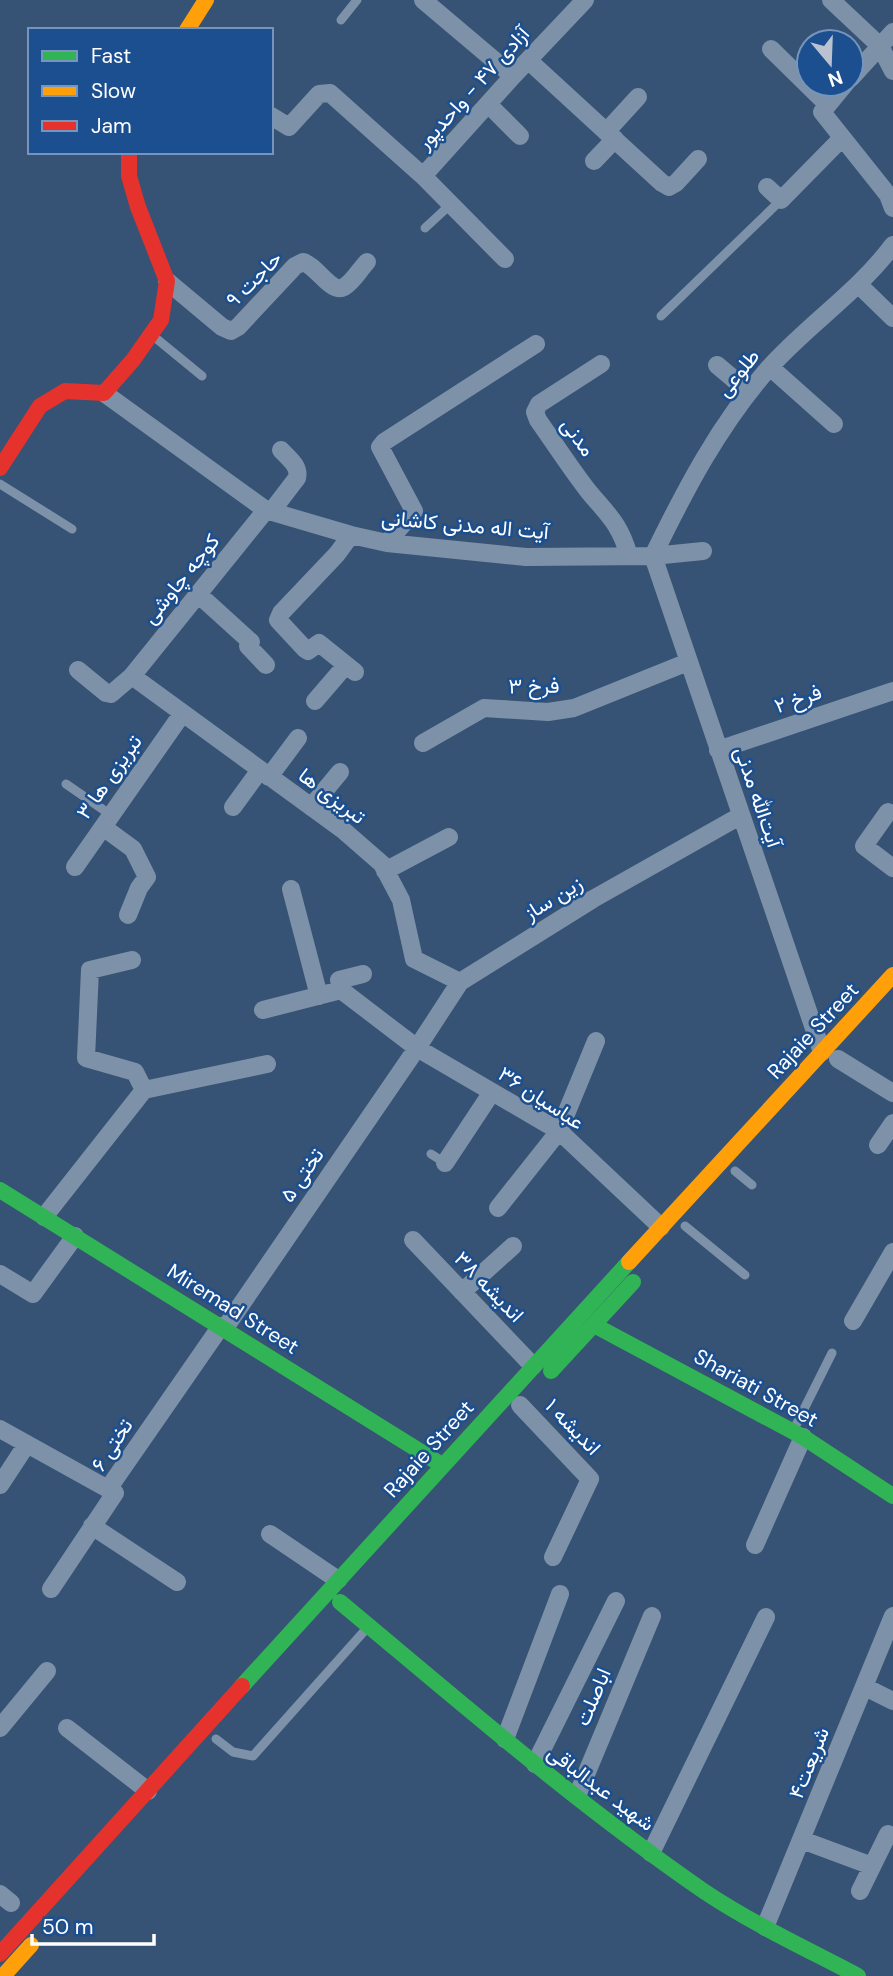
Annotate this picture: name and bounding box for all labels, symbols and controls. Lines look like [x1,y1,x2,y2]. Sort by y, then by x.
street label: آزادی ۴۷ - واحدپور [410,19,537,156]
legend [28,28,273,154]
north arrow [795,28,865,98]
text: Fast [91,42,131,70]
text: N [825,65,846,93]
text: Slow [91,77,136,105]
text: Jam [91,112,132,140]
street label: حاجت ۹ [220,245,288,313]
street label: طلوعی [710,343,766,403]
street label: مدنی [554,412,602,462]
street label: آیت اله مدنی کاشانی [380,504,552,546]
street label: کوچه چاوشی [136,528,226,630]
street label: فرخ ۳ [508,672,560,700]
street label: فرخ ۲ [771,678,825,720]
street label: تبریزی ها ۳ [70,729,148,825]
street label: آیت‌الله مدنی [728,743,789,853]
street label: تبریزی ها [293,761,371,831]
street label: زین ساز [517,869,588,927]
street label: Rajaie Street [761,977,865,1085]
street label: عباسیان ۳۶ [493,1060,589,1136]
street label: تختی ۵ [274,1142,330,1208]
street label: اندیشه ۳۸ [448,1245,530,1329]
street label: Miremad Street [162,1257,304,1361]
street label: Shariati Street [689,1342,823,1434]
street label: اندیشه ۱ [539,1393,607,1461]
street label: Rajaie Street [378,1394,480,1504]
street label: تختی ۶ [85,1413,139,1477]
street label: اباصلت [568,1664,618,1730]
street label: شریعت۴ [782,1723,836,1803]
street label: شهید عبدالباقی [542,1738,660,1838]
scale bar [32,1902,154,1946]
text: 50 m [42,1913,93,1941]

